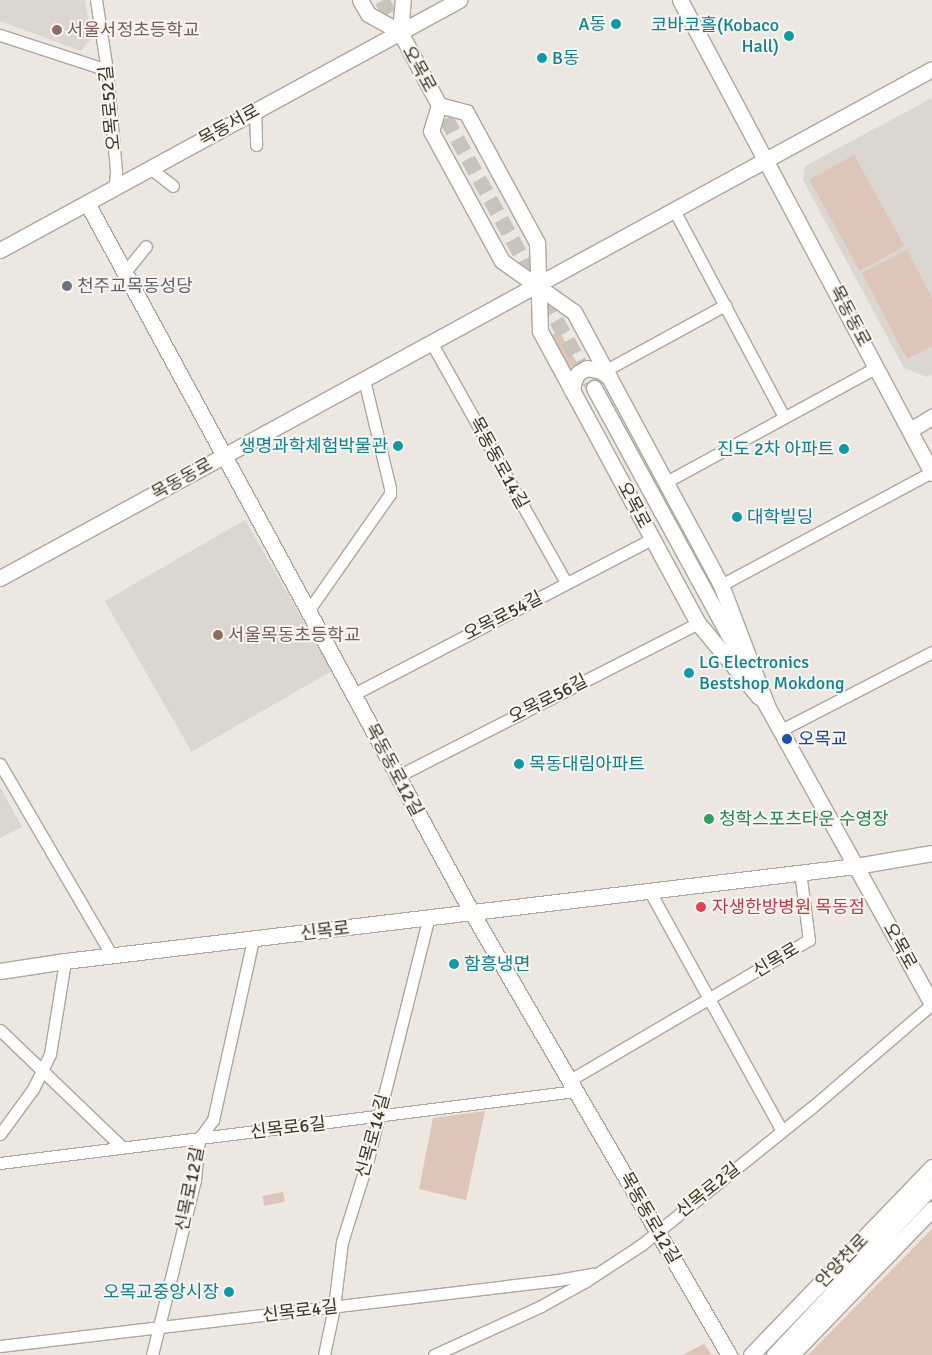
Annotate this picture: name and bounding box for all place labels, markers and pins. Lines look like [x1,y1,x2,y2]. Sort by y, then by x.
place label: A동 [578,13,606,35]
place label: 코바코홀(Kobaco Hall) [651,15,779,58]
marker: A동 [610,18,622,30]
place label: 서울서정초등학교 [67,19,199,41]
marker: 서울서정초등학교 [51,24,63,36]
marker: 코바코홀(Kobaco Hall) [783,30,795,42]
place label: B동 [552,47,579,69]
marker: B동 [536,52,548,64]
place label: 천주교목동성당 [77,275,193,297]
marker: 천주교목동성당 [61,280,73,292]
place label: 생명과학체험박물관 [239,435,388,457]
place label: 진도 2차 아파트 [717,438,834,460]
marker: 생명과학체험박물관 [392,440,404,452]
marker: 진도 2차 아파트 [838,443,850,455]
place label: 대학빌딩 [747,506,813,528]
marker: 대학빌딩 [731,511,743,523]
place label: 서울목동초등학교 [228,624,360,646]
marker: 서울목동초등학교 [212,629,224,641]
place label: LG Electronics Bestshop Mokdong [699,652,845,694]
marker: LG Electronics Bestshop Mokdong [683,667,695,679]
place label: 오목교 [798,728,848,750]
marker: 오목교 [780,732,794,746]
place label: 목동대림아파트 [529,753,645,775]
marker: 목동대림아파트 [513,758,525,770]
place label: 청학스포츠타운 수영장 [719,808,889,830]
marker: 청학스포츠타운 수영장 [703,813,715,825]
place label: 자생한방병원 목동점 [712,896,865,918]
marker: 자생한방병원 목동점 [694,900,708,914]
place label: 함흥냉면 [464,953,530,975]
marker: 함흥냉면 [448,958,460,970]
place label: 오목교중앙시장 [103,1281,219,1303]
marker: 오목교중앙시장 [223,1286,235,1298]

